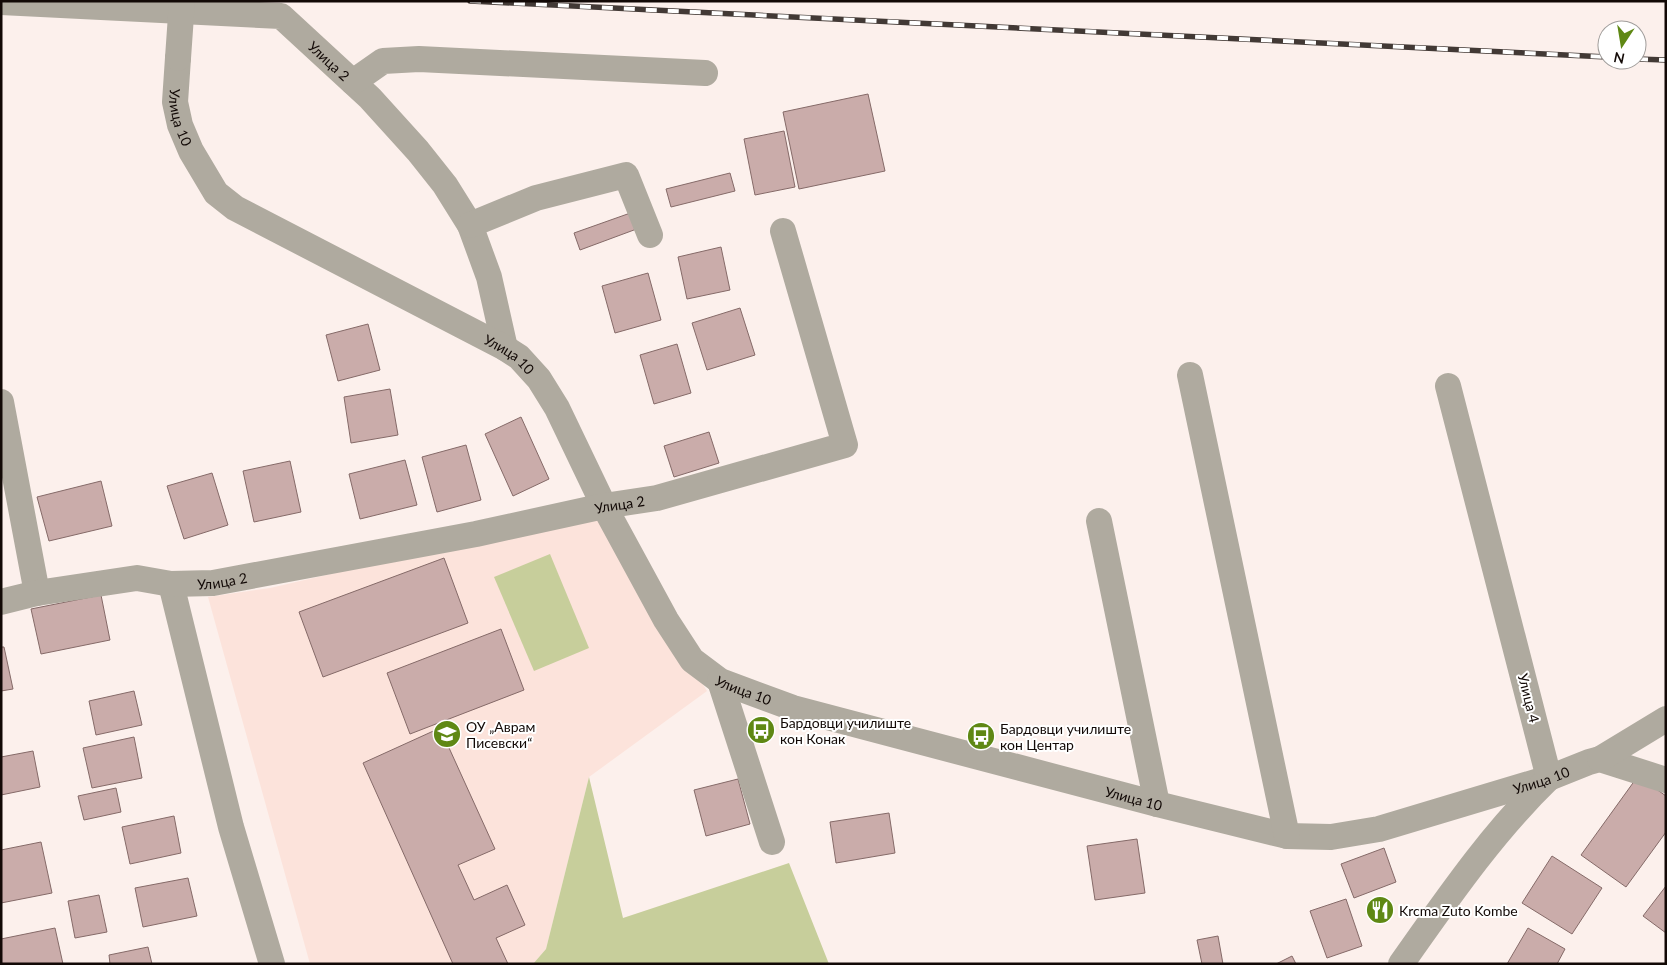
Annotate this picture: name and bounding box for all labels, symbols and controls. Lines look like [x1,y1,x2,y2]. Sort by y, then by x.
north arrow [1597,20,1647,70]
street label: Улица 2 [305,37,354,84]
text: N [1612,49,1626,68]
street label: Улица 10 [166,88,196,148]
street label: Улица 10 [481,330,538,377]
street label: Улица 2 [593,492,646,516]
street label: Улица 2 [197,568,248,592]
street label: Улица 10 [712,672,774,708]
street label: Улица 4 [1515,672,1543,724]
place label: Бардовци училиште кон Конак [780,714,911,747]
bus stop icon: Бардовци училиште кон Конак [746,715,776,745]
place label: ОУ „Аврам Писевски“ [466,718,535,751]
school or university icon: ОУ „Аврам Писевски“ [432,719,462,749]
place label: Бардовци училиште кон Центар [1000,720,1131,753]
bus stop icon: Бардовци училиште кон Центар [966,721,996,751]
street label: Улица 10 [1511,762,1572,797]
street label: Улица 10 [1103,782,1164,813]
restaurant icon: Krcma Zuto Kombe [1365,895,1395,925]
place label: Krcma Zuto Kombe [1399,902,1518,919]

